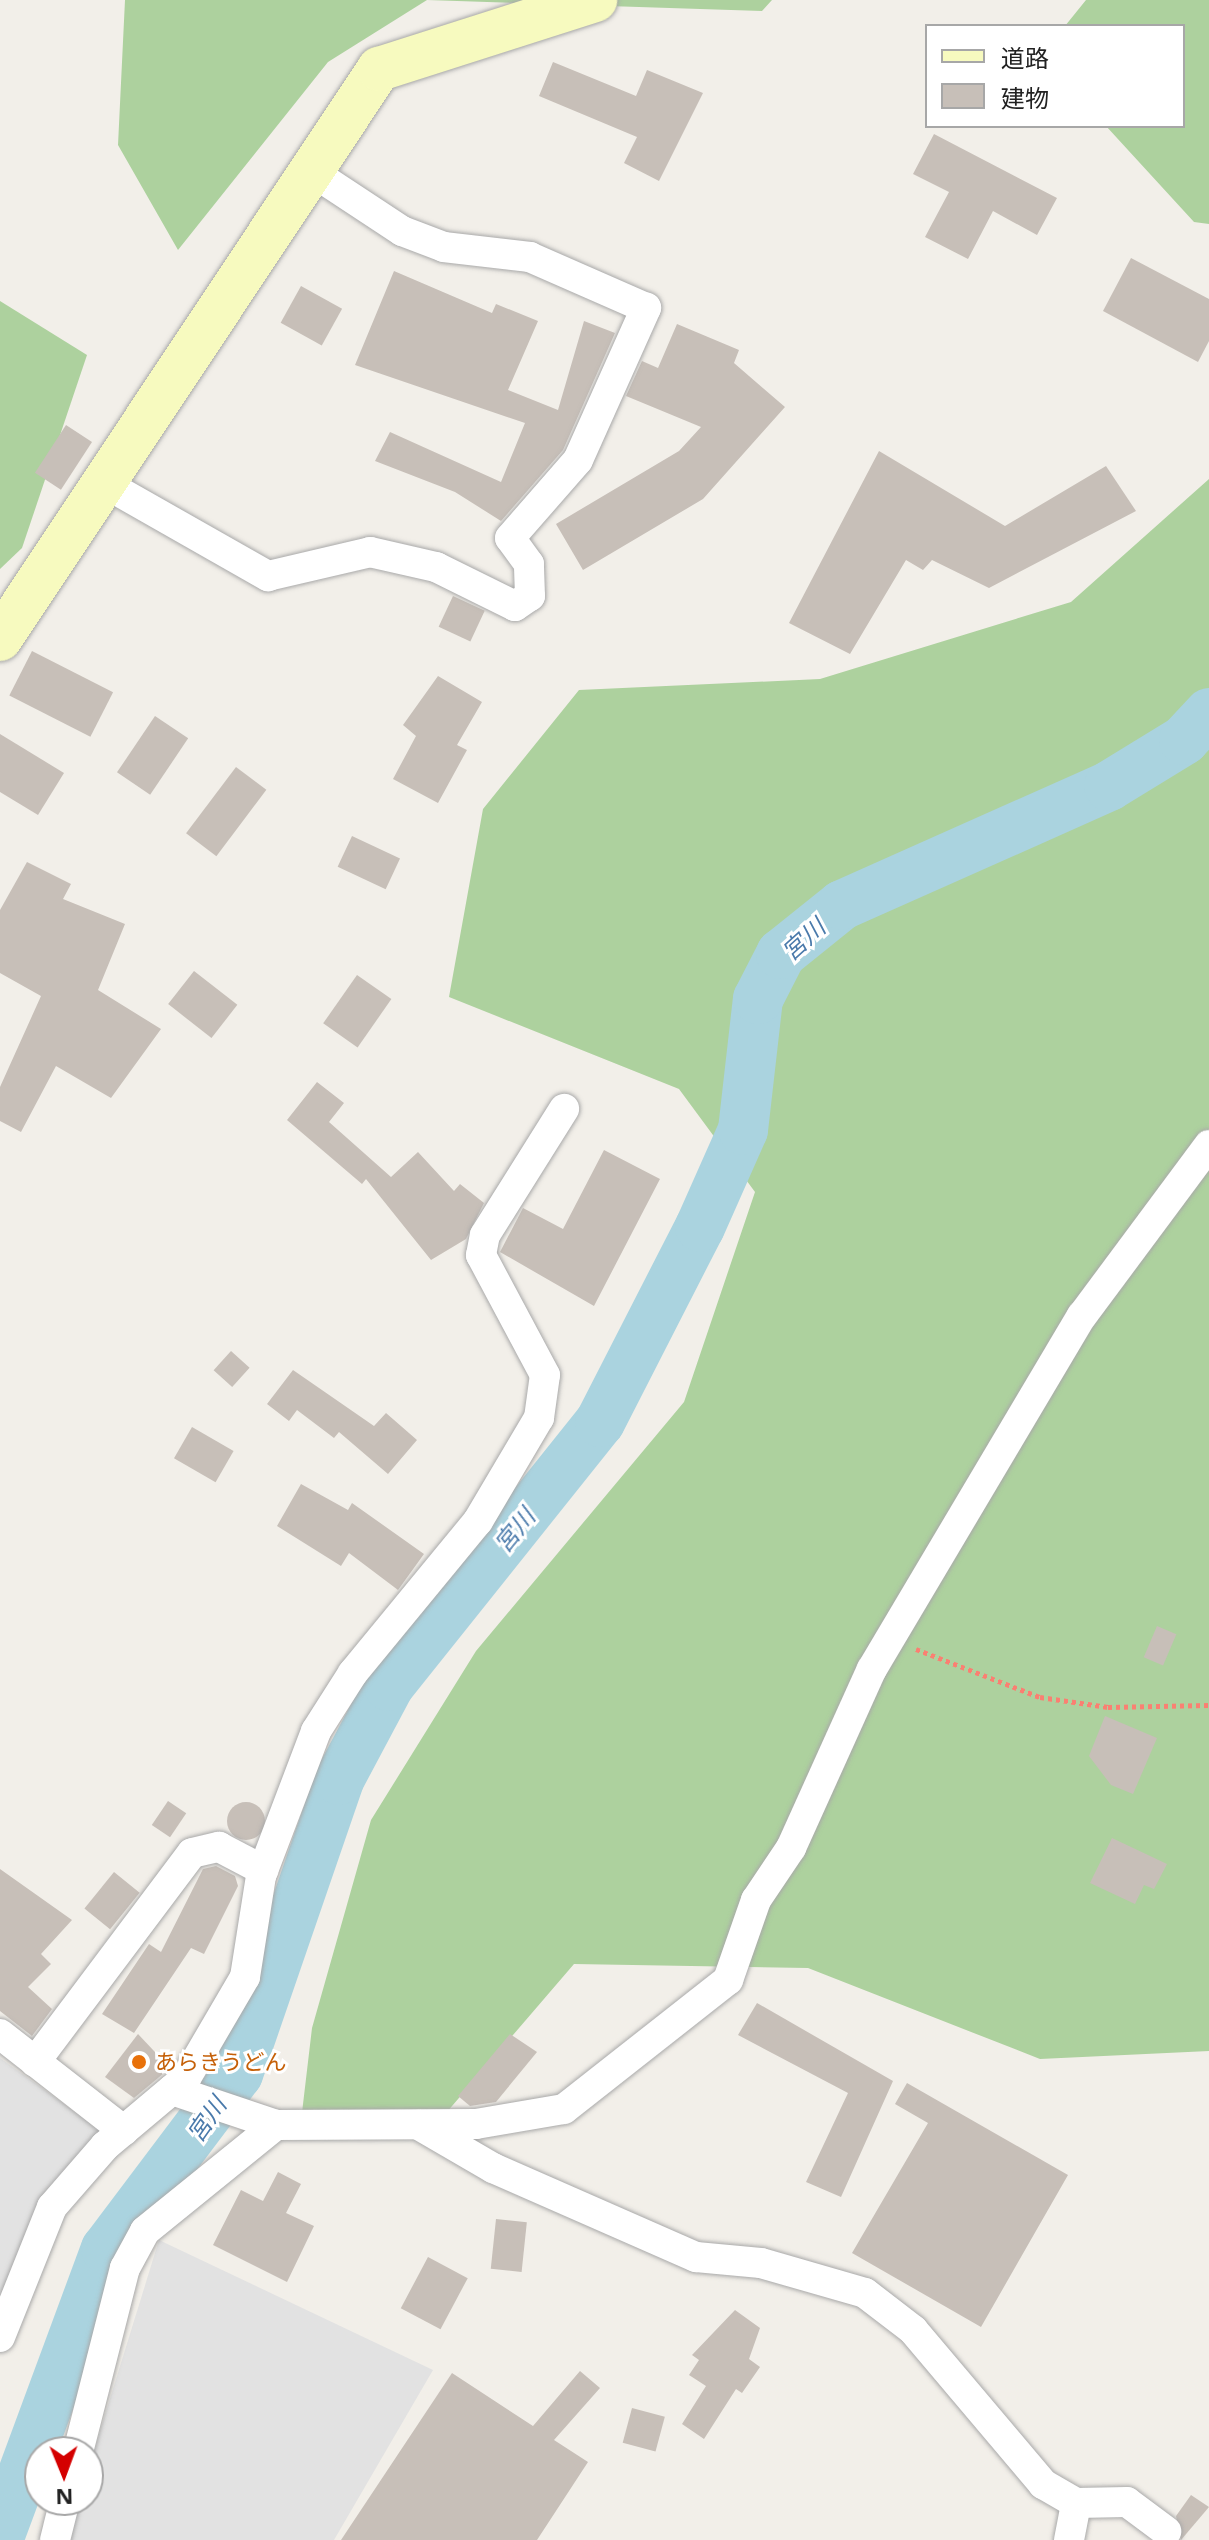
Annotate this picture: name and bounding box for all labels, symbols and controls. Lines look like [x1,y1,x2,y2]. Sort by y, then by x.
legend [925,24,1185,128]
text: 道路 [1001,41,1049,74]
text: 建物 [1001,81,1049,114]
water label: 宮川 [776,912,830,966]
water label: 宮川 [488,1502,540,1558]
place label: あらきうどん [155,2049,287,2075]
marker: あらきうどん [130,2053,148,2071]
water label: 宮川 [180,2091,232,2147]
north arrow [24,2436,104,2516]
text: N [55,2483,74,2513]

